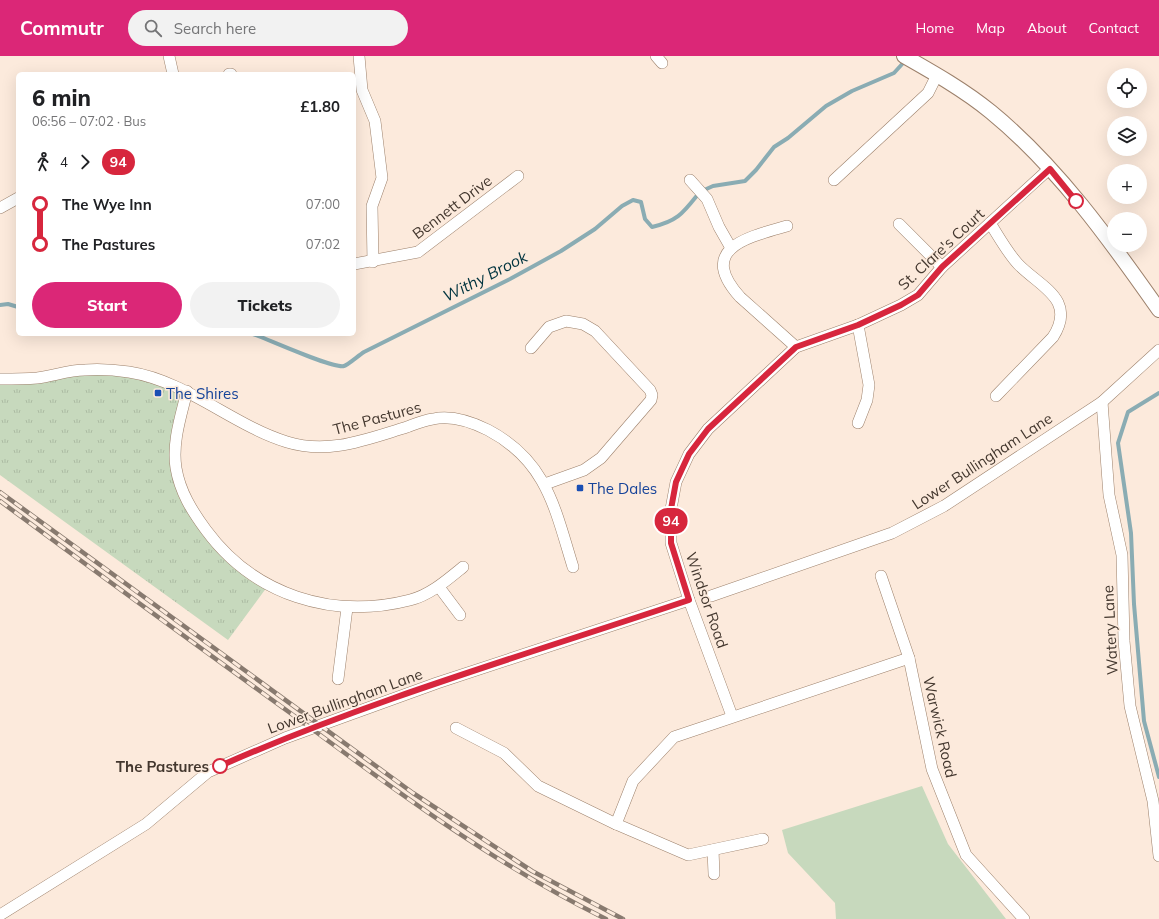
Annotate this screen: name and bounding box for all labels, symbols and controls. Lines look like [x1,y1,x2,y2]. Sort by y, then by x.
search box [128,10,408,46]
text: Commutr [20,16,104,40]
icon: search [142,17,164,39]
text: Search here [174,19,256,38]
text: Home [915,19,954,37]
text: Map [976,19,1005,37]
text: About [1027,19,1067,37]
text: Contact [1089,19,1139,37]
map controls [1107,68,1147,252]
button: locate [1107,68,1147,108]
text: 6 min [32,84,91,112]
text: £1.80 [300,97,340,116]
text: 06:56 – 07:02 · Bus [32,113,146,129]
button: layers [1107,116,1147,156]
icon: walk [32,151,54,173]
icon: forward [74,151,96,173]
text: 94 [110,153,127,171]
text: 4 [60,154,68,170]
button: + [1107,164,1147,204]
street label: Bennett Drive [409,171,495,243]
unlabelled marker [1068,193,1084,209]
text: The Wye Inn [62,195,152,214]
text: 07:00 [306,196,340,212]
street label: St. Clare's Court [894,204,988,294]
button: − [1107,212,1147,252]
text: The Pastures [62,235,155,254]
text: 07:02 [306,236,340,252]
water label: Withy Brook [439,246,531,306]
button: Start [32,282,182,328]
button: Tickets [190,282,340,328]
place label: The Shires [166,384,239,403]
marker: The Shires [153,388,163,398]
street label: The Pastures [331,397,423,439]
street label: Lower Bullingham Lane [908,409,1056,513]
place label: The Dales [588,479,657,498]
marker: The Dales [575,483,585,493]
line badge: 94 [653,508,689,534]
text: 94 [663,512,679,530]
street label: Windsor Road [682,550,732,650]
street label: Watery Lane [1098,585,1122,675]
street label: Lower Bullingham Lane [265,664,425,738]
street label: Warwick Road [919,675,961,779]
place label: The Pastures [116,757,209,776]
marker: The Pastures [212,758,228,774]

